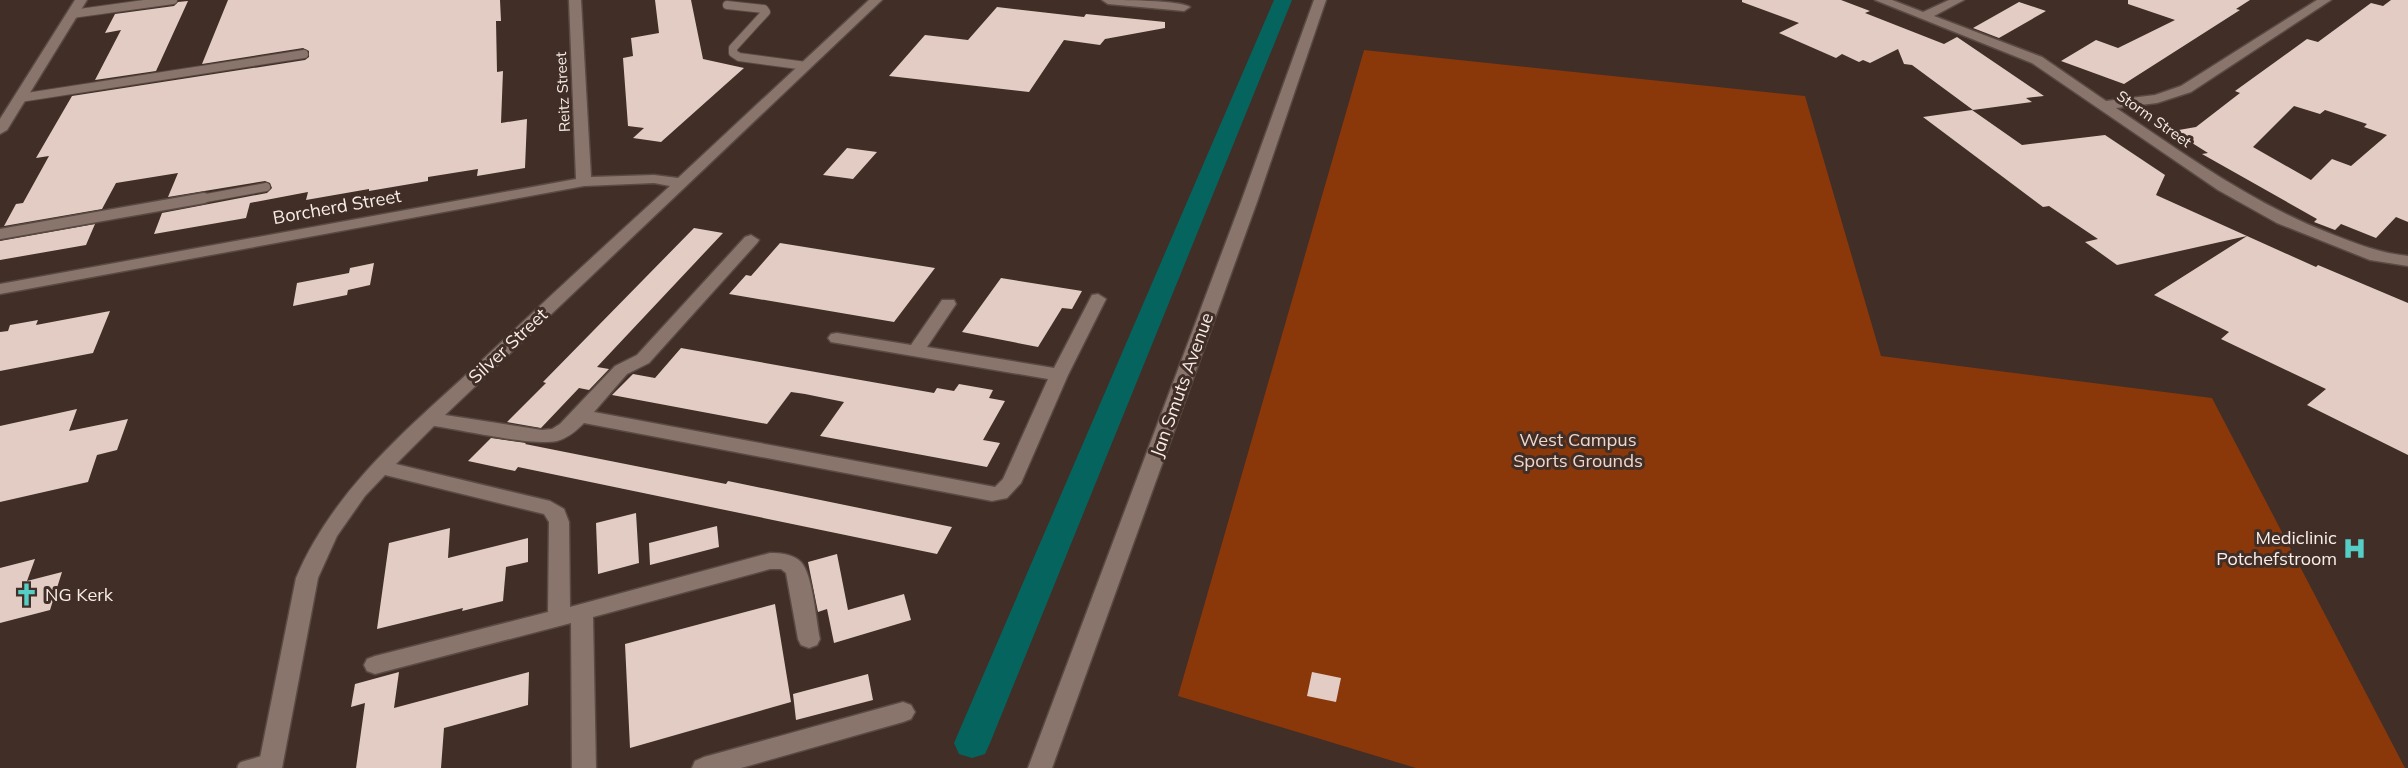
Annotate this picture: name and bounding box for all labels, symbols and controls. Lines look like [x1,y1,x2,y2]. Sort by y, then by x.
street label: Reitz Street [551,51,574,133]
street label: Storm Street [2113,86,2195,151]
street label: Borcherd Street [271,184,403,229]
street label: Silver Street [463,303,552,388]
street label: Jan Smuts Avenue [1145,309,1218,460]
park label: West Campus Sports Grounds [1513,428,1643,472]
place label: Mediclinic Potchefstroom [2216,526,2337,570]
hospital icon: Mediclinic Potchefstroom [2342,535,2368,561]
church icon: NG Kerk [14,582,40,608]
place label: NG Kerk [45,583,114,606]

